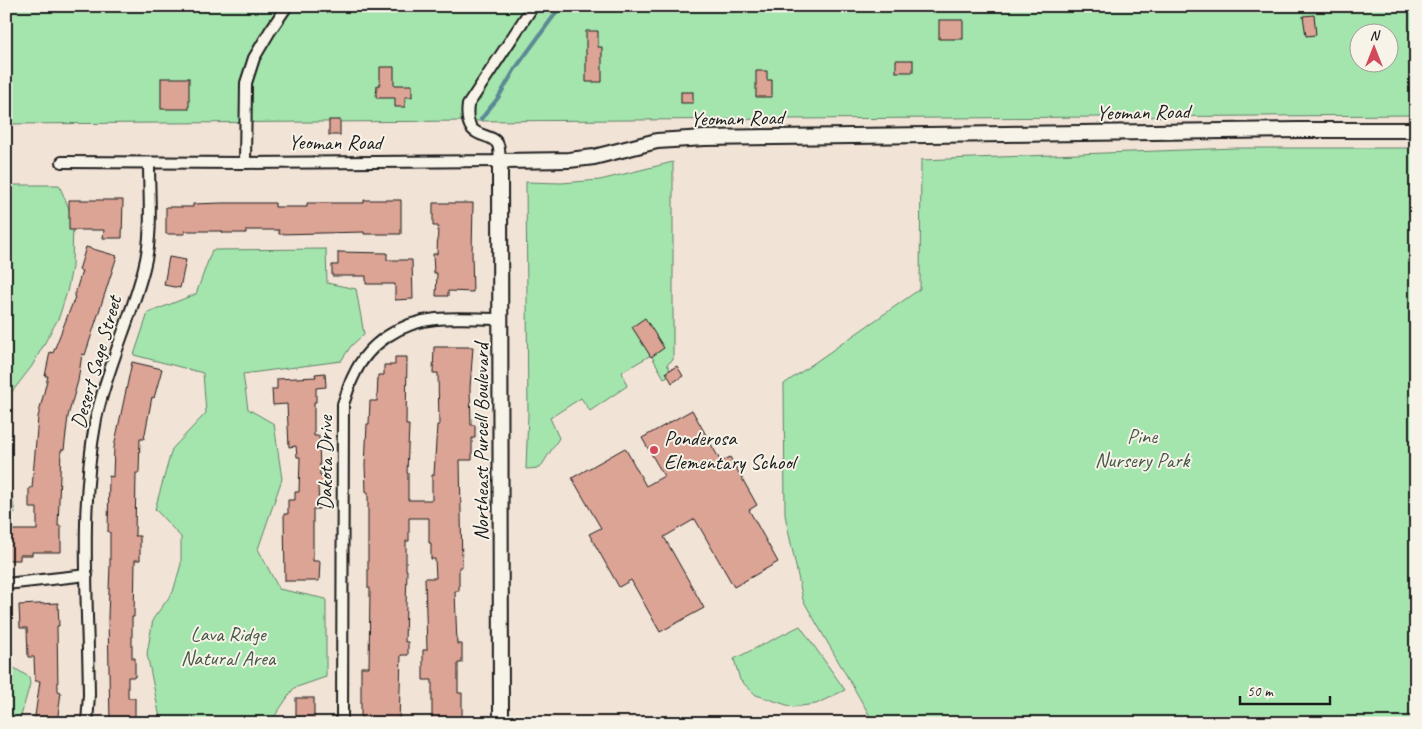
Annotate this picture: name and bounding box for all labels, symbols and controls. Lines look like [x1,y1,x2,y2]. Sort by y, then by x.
north arrow [1350,22,1400,72]
text: N [1370,27,1381,44]
street label: Yeoman Road [1096,98,1193,126]
street label: Yeoman Road [690,104,787,132]
street label: Yeoman Road [288,129,385,155]
street label: Desert Sage Street [65,291,128,431]
street label: Northeast Purcell Boulevard [468,339,494,541]
street label: Dakota Drive [312,415,338,510]
park label: Pine Nursery Park [1095,423,1191,473]
place label: Ponderosa Elementary School [664,425,799,475]
marker: Ponderosa Elementary School [648,444,660,456]
park label: Lava Ridge Natural Area [181,621,277,671]
scale bar [1240,674,1330,706]
text: 50 m [1247,682,1274,701]

